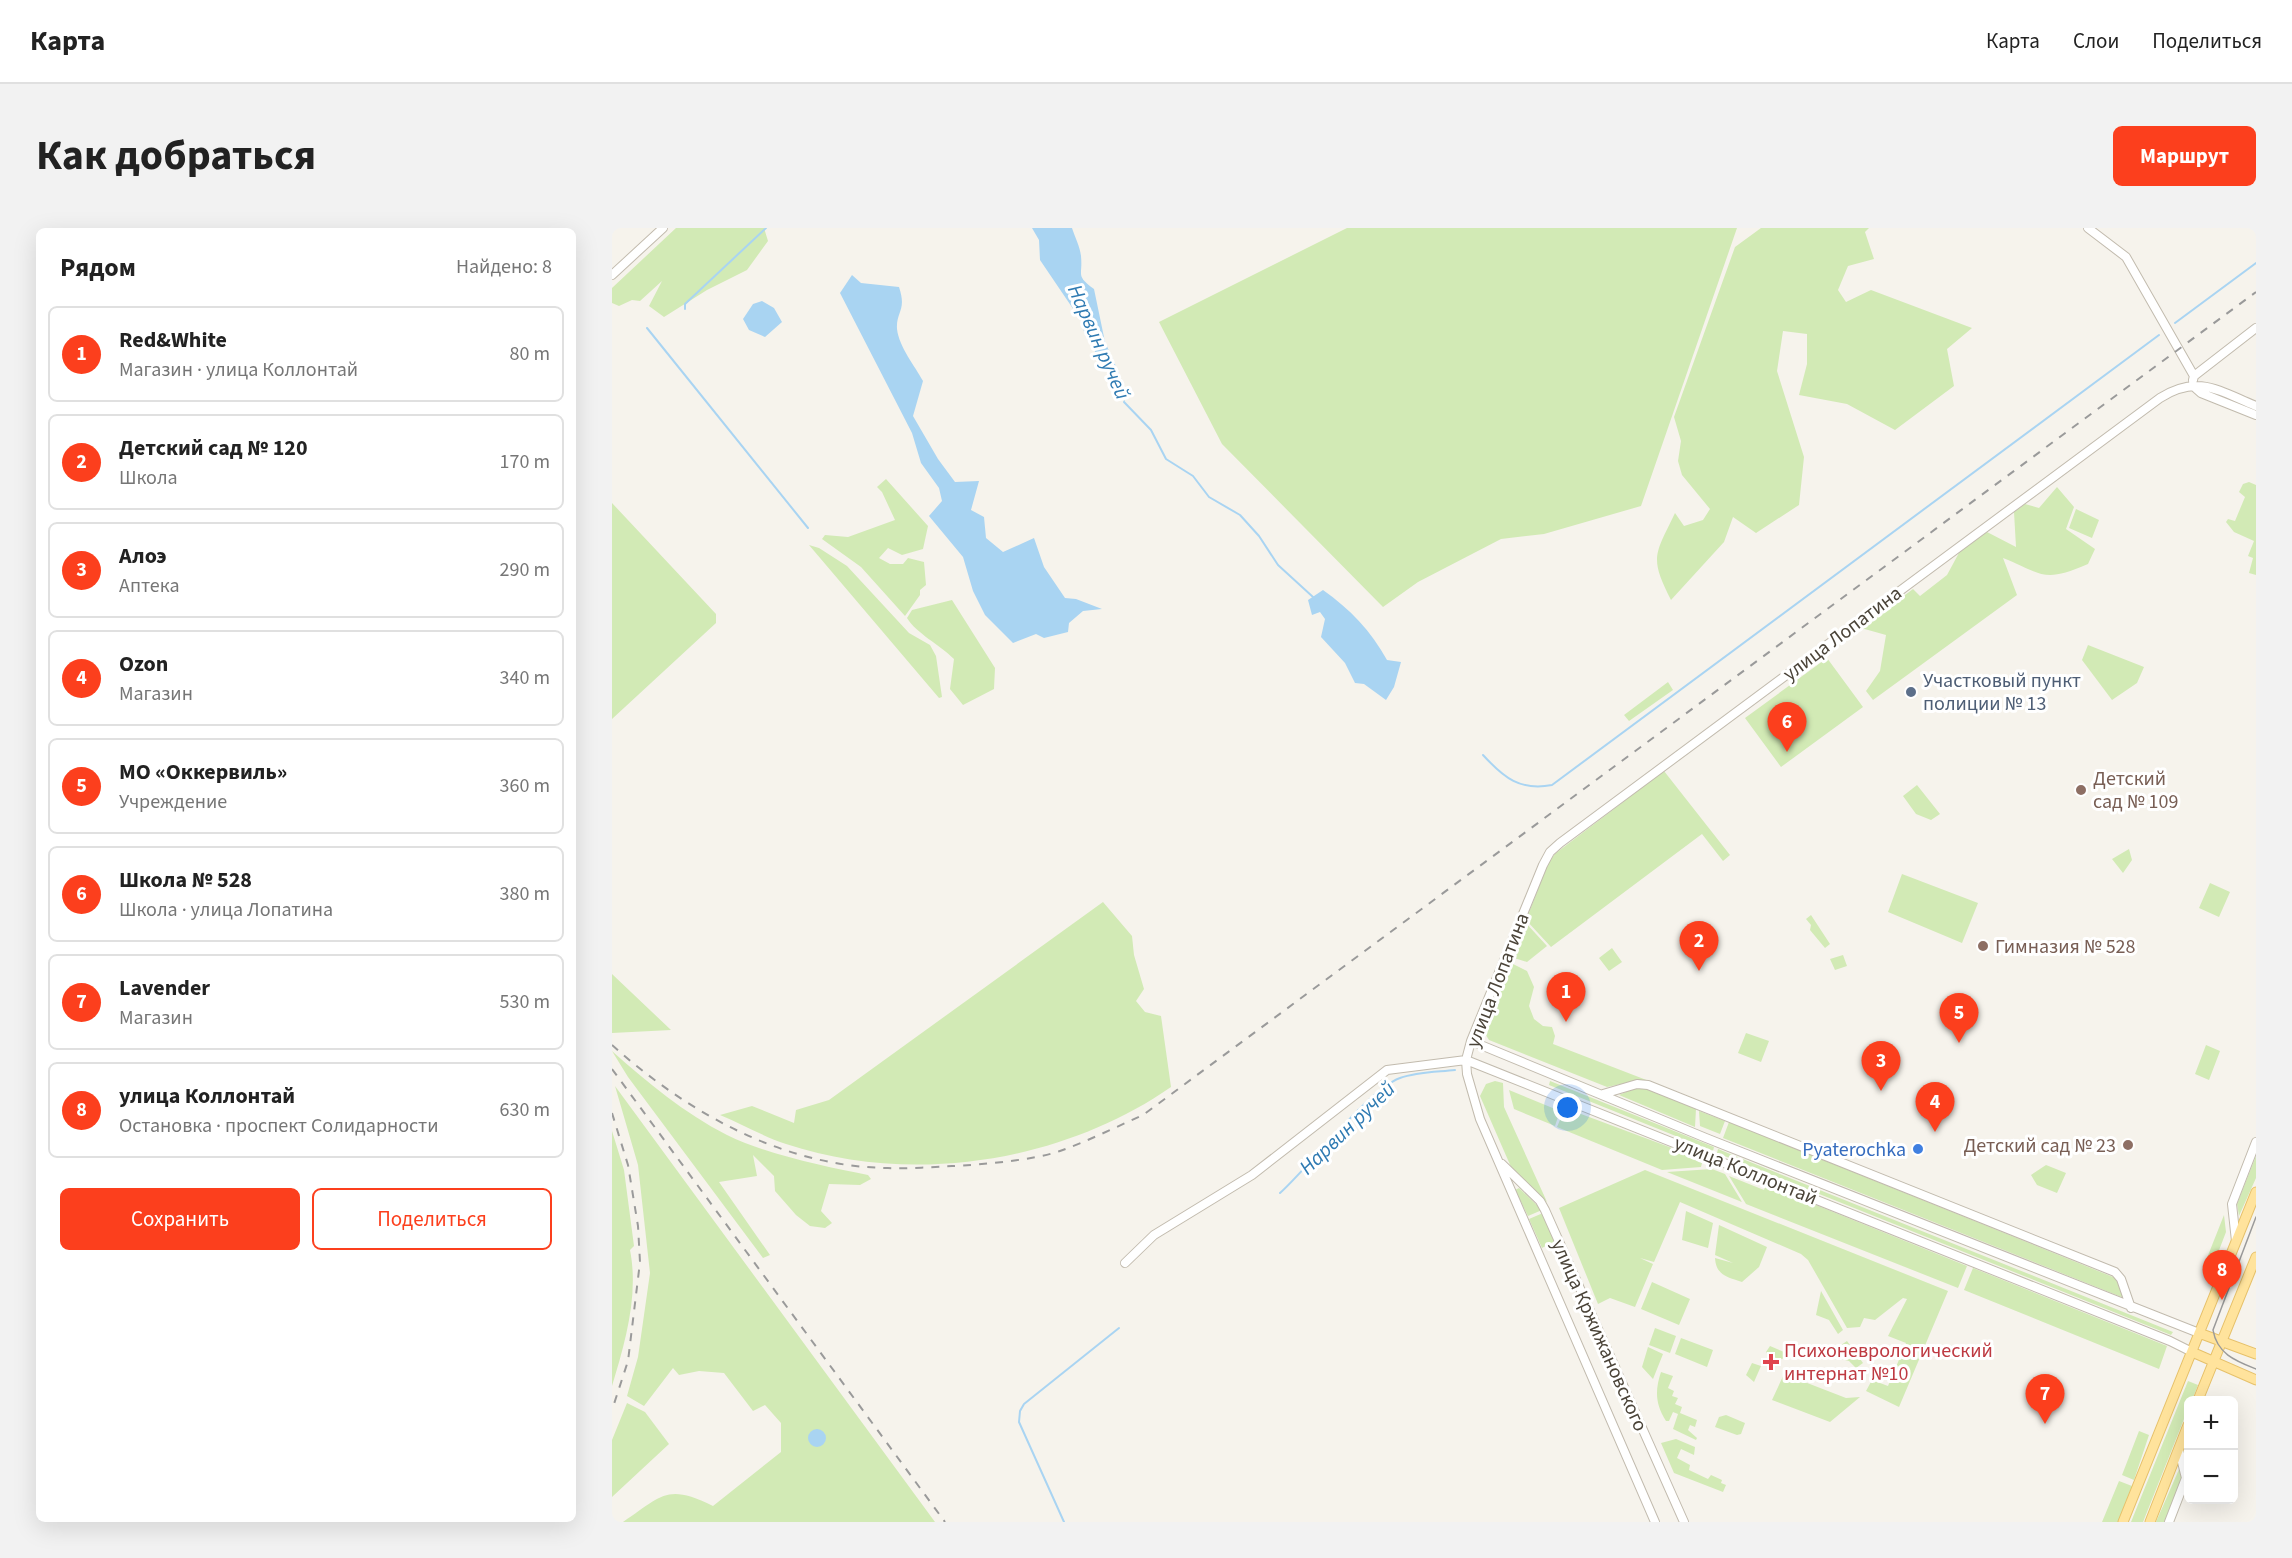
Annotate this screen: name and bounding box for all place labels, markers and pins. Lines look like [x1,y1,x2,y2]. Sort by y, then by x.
place label: Участковый пункт полиции № 13 [1923,667,2081,718]
marker: Участковый пункт полиции № 13 [1904,685,1918,699]
pin: 6 [1768,702,1806,752]
place label: Детский сад № 109 [2093,765,2178,816]
marker: Детский сад № 109 [2074,783,2088,797]
pin: 2 [1680,922,1718,971]
place label: Гимназия № 528 [1995,933,2136,961]
marker: Гимназия № 528 [1976,939,1990,953]
pin: 1 [1546,972,1586,1022]
pin: 5 [1940,994,1978,1043]
pin: 3 [1862,1042,1900,1091]
pin: 4 [1916,1082,1954,1132]
place label: Детский сад № 23 [1963,1132,2116,1160]
place label: Pyaterochka [1802,1136,1906,1164]
marker: Детский сад № 23 [2121,1138,2135,1152]
marker: Pyaterochka [1911,1142,1925,1156]
pin: 8 [2202,1250,2242,1300]
place label: Психоневрологический интернат №10 [1784,1337,1993,1388]
marker: Психоневрологический интернат №10 [1762,1353,1780,1371]
pin: 7 [2026,1374,2064,1424]

